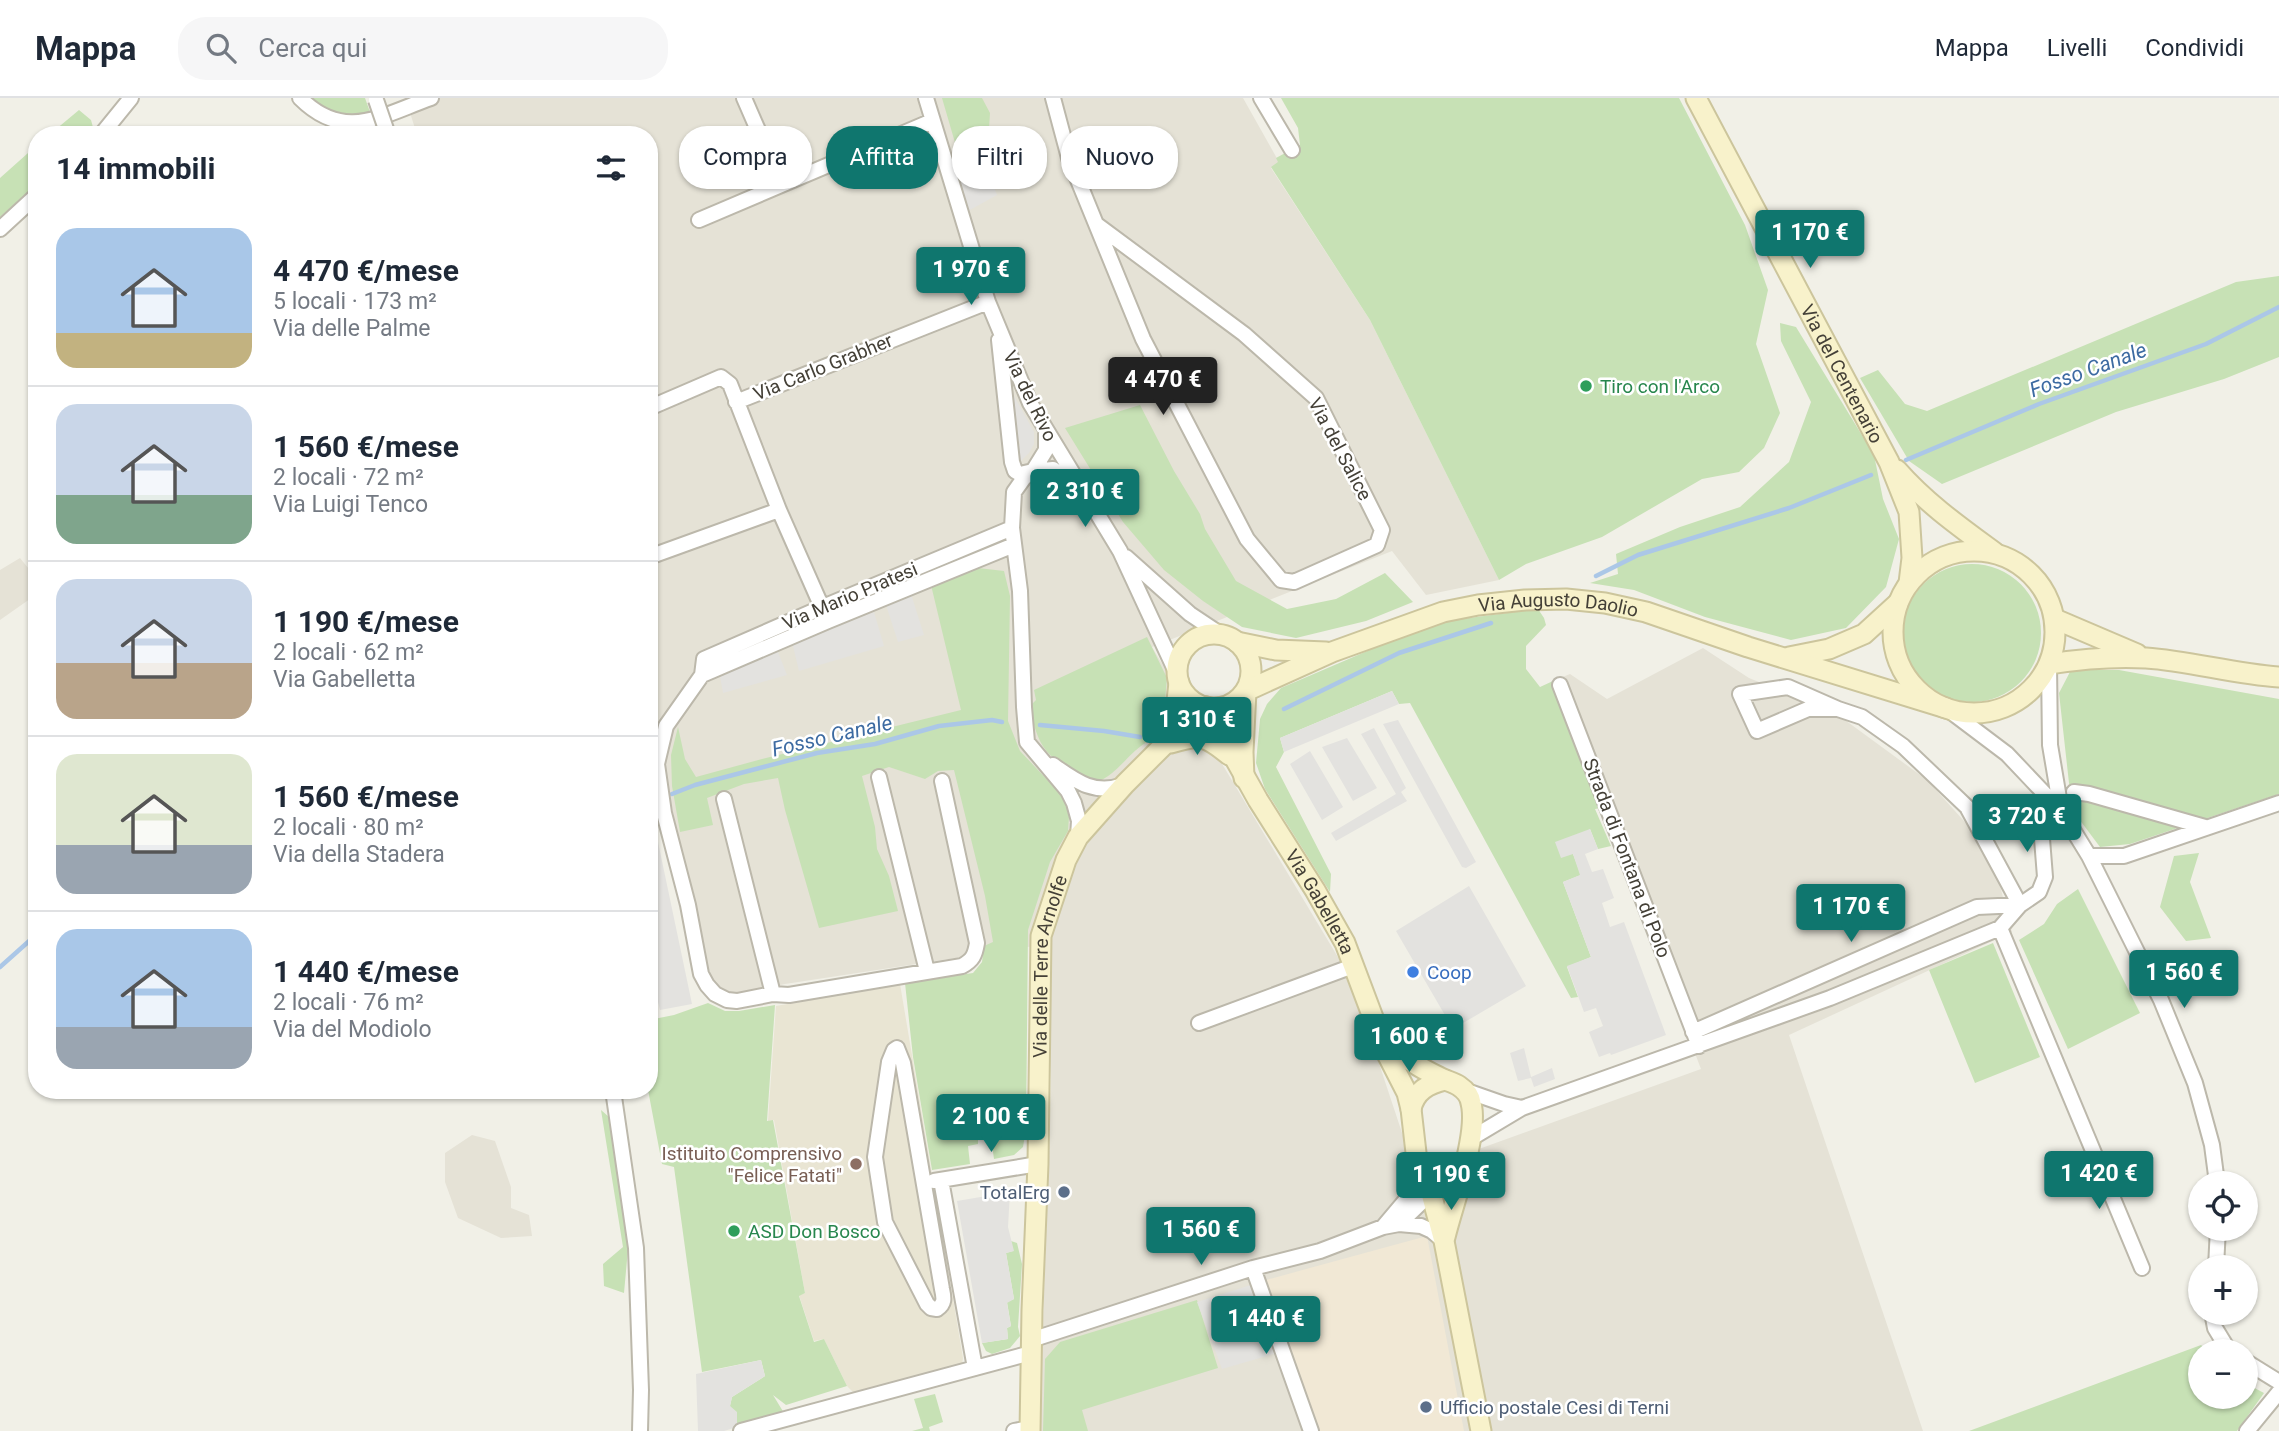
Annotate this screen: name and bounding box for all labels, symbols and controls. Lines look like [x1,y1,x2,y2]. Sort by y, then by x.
search box [178,17,668,80]
text: Mappa [35,29,136,68]
icon: search [202,29,240,67]
text: Cerca qui [258,33,367,63]
text: Mappa [1935,34,2009,62]
text: Livelli [2047,34,2107,62]
text: Condividi [2145,34,2244,62]
chip: Compra [679,126,812,189]
chip: Affitta [826,126,938,189]
chip: Filtri [952,126,1047,189]
chip: Nuovo [1061,126,1178,189]
icon: filters [592,149,630,187]
text: 14 immobili [56,151,215,186]
pin: 1 170 € [1745,211,1875,270]
text: 1 170 € [1771,219,1849,246]
pin: 1 970 € [906,248,1036,307]
text: 4 470 €/mese [273,253,459,288]
icon: home [112,256,196,340]
text: 1 970 € [932,256,1010,283]
text: 5 locali · 173 m² [273,288,437,315]
street label: Via del Centenario [1796,300,1888,447]
text: Via delle Palme [273,315,431,342]
street label: Via Carlo Grabher [750,328,896,405]
water label: Fosso Canale [2026,338,2150,402]
street label: Via del Rivo [998,347,1062,445]
pin: 4 470 € [1098,358,1228,417]
text: 4 470 € [1124,366,1202,393]
place label: Tiro con l'Arco [1600,375,1720,398]
marker: Tiro con l'Arco [1578,378,1594,394]
street label: Via del Salice [1303,394,1377,504]
text: 1 560 €/mese [273,429,459,464]
icon: home [112,432,196,516]
text: 2 locali · 72 m² [273,464,424,491]
pin: 2 310 € [1020,470,1150,529]
text: 2 310 € [1046,478,1124,505]
text: Via Luigi Tenco [273,491,428,518]
street label: Via Mario Pratesi [779,557,921,635]
street label: Via Augusto Daolio [1477,587,1640,621]
text: 1 190 €/mese [273,604,459,639]
icon: home [112,607,196,691]
text: 2 locali · 62 m² [273,639,424,666]
text: Via Gabelletta [273,666,416,693]
pin: 1 310 € [1132,698,1262,757]
text: 1 310 € [1158,706,1236,733]
water label: Fosso Canale [769,710,895,762]
street label: Strada di Fontana di Polo [1578,755,1676,961]
text: 1 560 €/mese [273,779,459,814]
icon: home [112,782,196,866]
pin: 3 720 € [1962,794,2092,854]
text: 3 720 € [1988,803,2066,830]
text: 2 locali · 80 m² [273,814,424,841]
text: Via della Stadera [273,841,445,868]
street label: Via Gabelletta [1281,845,1360,957]
street label: Via delle Terre Arnolfe [1028,872,1072,1058]
pin: 1 170 € [1786,884,1916,944]
text: 1 170 € [1812,893,1890,920]
pin: 1 560 € [2119,950,2249,1010]
text: 1 440 €/mese [273,954,459,989]
icon: home [112,957,196,1041]
text: 1 560 € [2145,959,2223,986]
place label: Coop [1427,961,1472,984]
marker: Coop [1405,964,1421,980]
text: 2 locali · 76 m² [273,989,424,1016]
pin: 1 600 € [1344,1014,1474,1074]
text: Via del Modiolo [273,1016,432,1043]
text: 1 600 € [1370,1023,1448,1050]
pin: 2 100 € [926,1094,1056,1154]
text: 2 100 € [952,1103,1030,1130]
place label: Istituito Comprensivo "Felice Fatati" [662,1142,842,1187]
pin: 1 190 € [1386,1152,1516,1212]
pin: 1 420 € [2034,1152,2164,1211]
marker: Istituito Comprensivo "Felice Fatati" [848,1156,864,1172]
text: 1 420 € [2060,1160,2138,1187]
text: 1 190 € [1412,1161,1490,1188]
map controls [2188,1171,2258,1409]
button: locate [2188,1171,2258,1241]
place label: TotalErg [980,1181,1050,1204]
marker: TotalErg [1056,1184,1072,1200]
pin: 1 560 € [1136,1208,1266,1267]
text: 1 560 € [1162,1216,1240,1243]
place label: ASD Don Bosco [748,1220,881,1243]
marker: ASD Don Bosco [726,1223,742,1239]
button: + [2188,1255,2258,1325]
pin: 1 440 € [1201,1296,1331,1356]
text: 1 440 € [1227,1305,1305,1332]
button: − [2188,1339,2258,1409]
place label: Ufficio postale Cesi di Terni [1440,1396,1669,1419]
marker: Ufficio postale Cesi di Terni [1418,1399,1434,1415]

